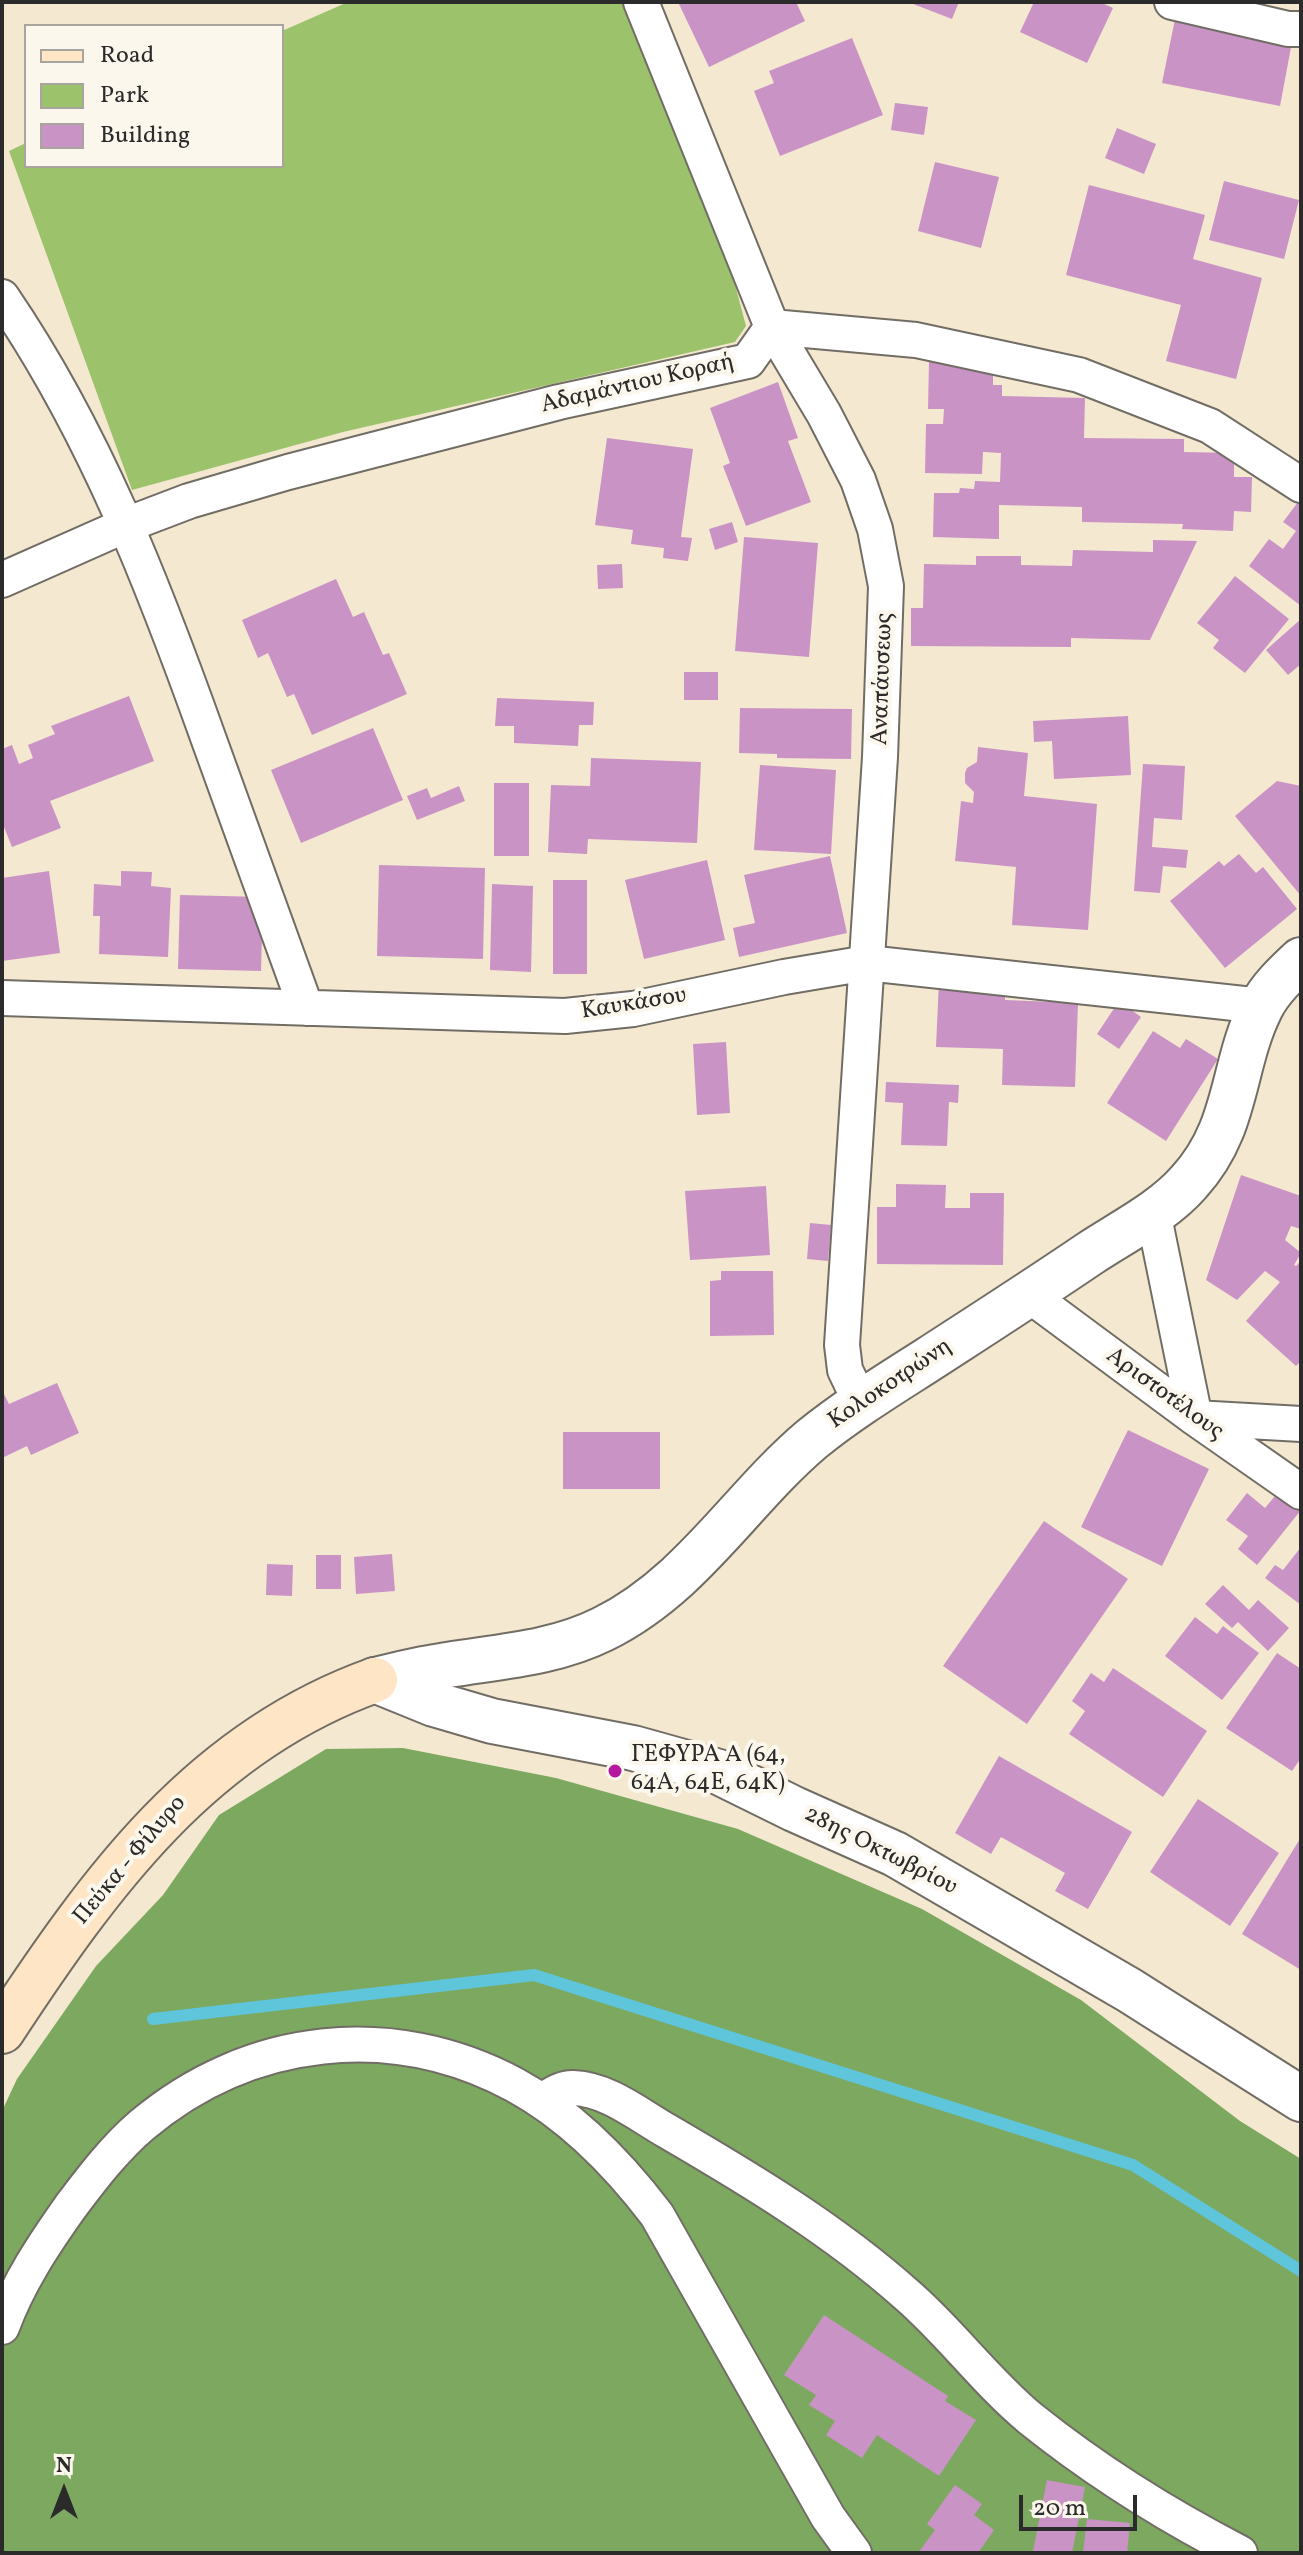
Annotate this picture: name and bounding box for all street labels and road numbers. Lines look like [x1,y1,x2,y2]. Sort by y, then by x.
street label: Αδαμάντιου Κοραή [539,349,737,421]
street label: Αναπάυσεως [867,612,901,746]
street label: Καυκάσου [579,982,689,1028]
street label: Κολοκοτρώνη [824,1333,958,1437]
street label: Αριστοτέλους [1100,1343,1228,1447]
street label: Πεύκα - Φίλυρο [68,1790,194,1932]
street label: 28ης Οκτωβρίου [799,1801,961,1903]

